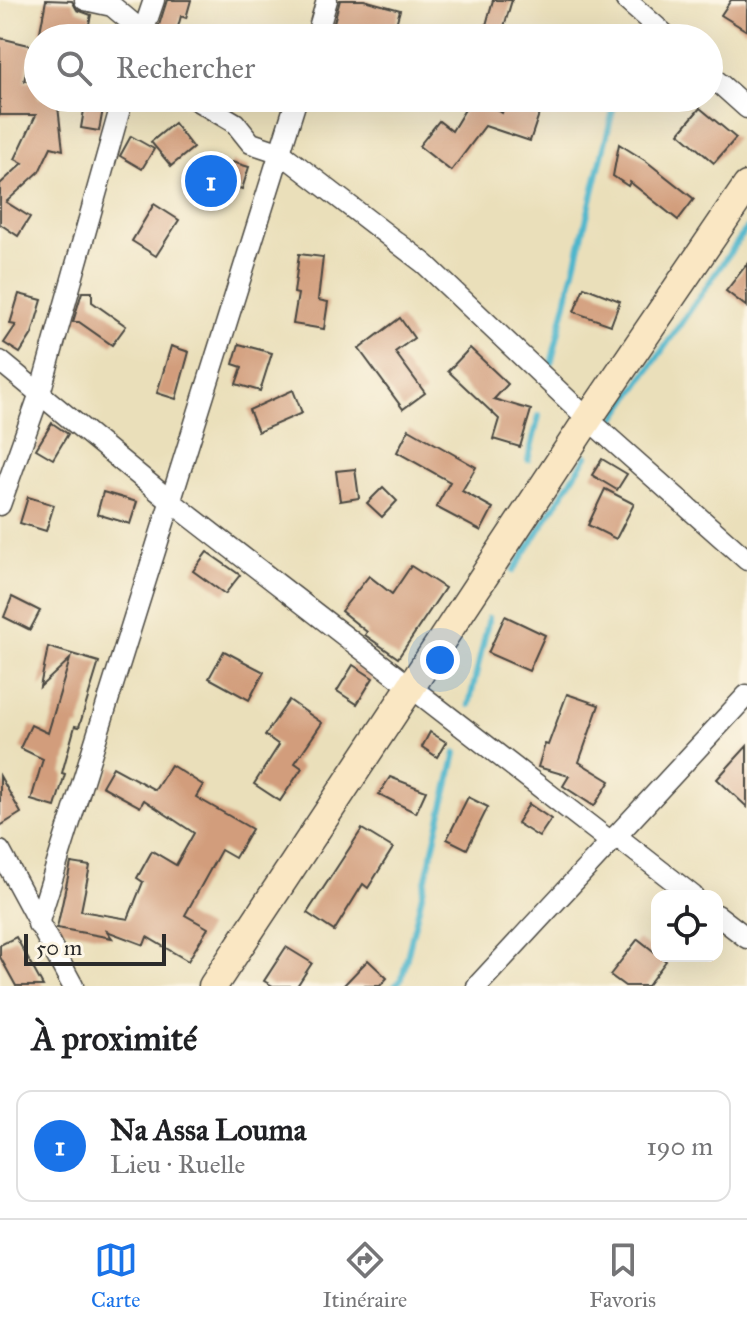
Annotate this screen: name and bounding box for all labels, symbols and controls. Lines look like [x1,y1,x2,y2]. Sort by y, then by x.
search box [24,24,723,112]
icon: search [52,46,96,90]
text: Rechercher [116,50,255,86]
pin: 1 [185,151,237,211]
your location [420,640,460,680]
map controls [651,890,723,962]
button: locate [651,890,723,962]
scale bar [24,930,166,966]
text: 50 m [36,934,82,961]
text: À proximité [32,1018,197,1059]
text: Na Assa Louma [110,1112,306,1148]
text: 1 [55,1130,65,1162]
text: 190 m [646,1130,713,1162]
text: Lieu · Ruelle [110,1148,245,1180]
tab: Carte [91,1238,140,1313]
tab: Itinéraire [322,1238,407,1313]
tab: Favoris [589,1238,656,1313]

